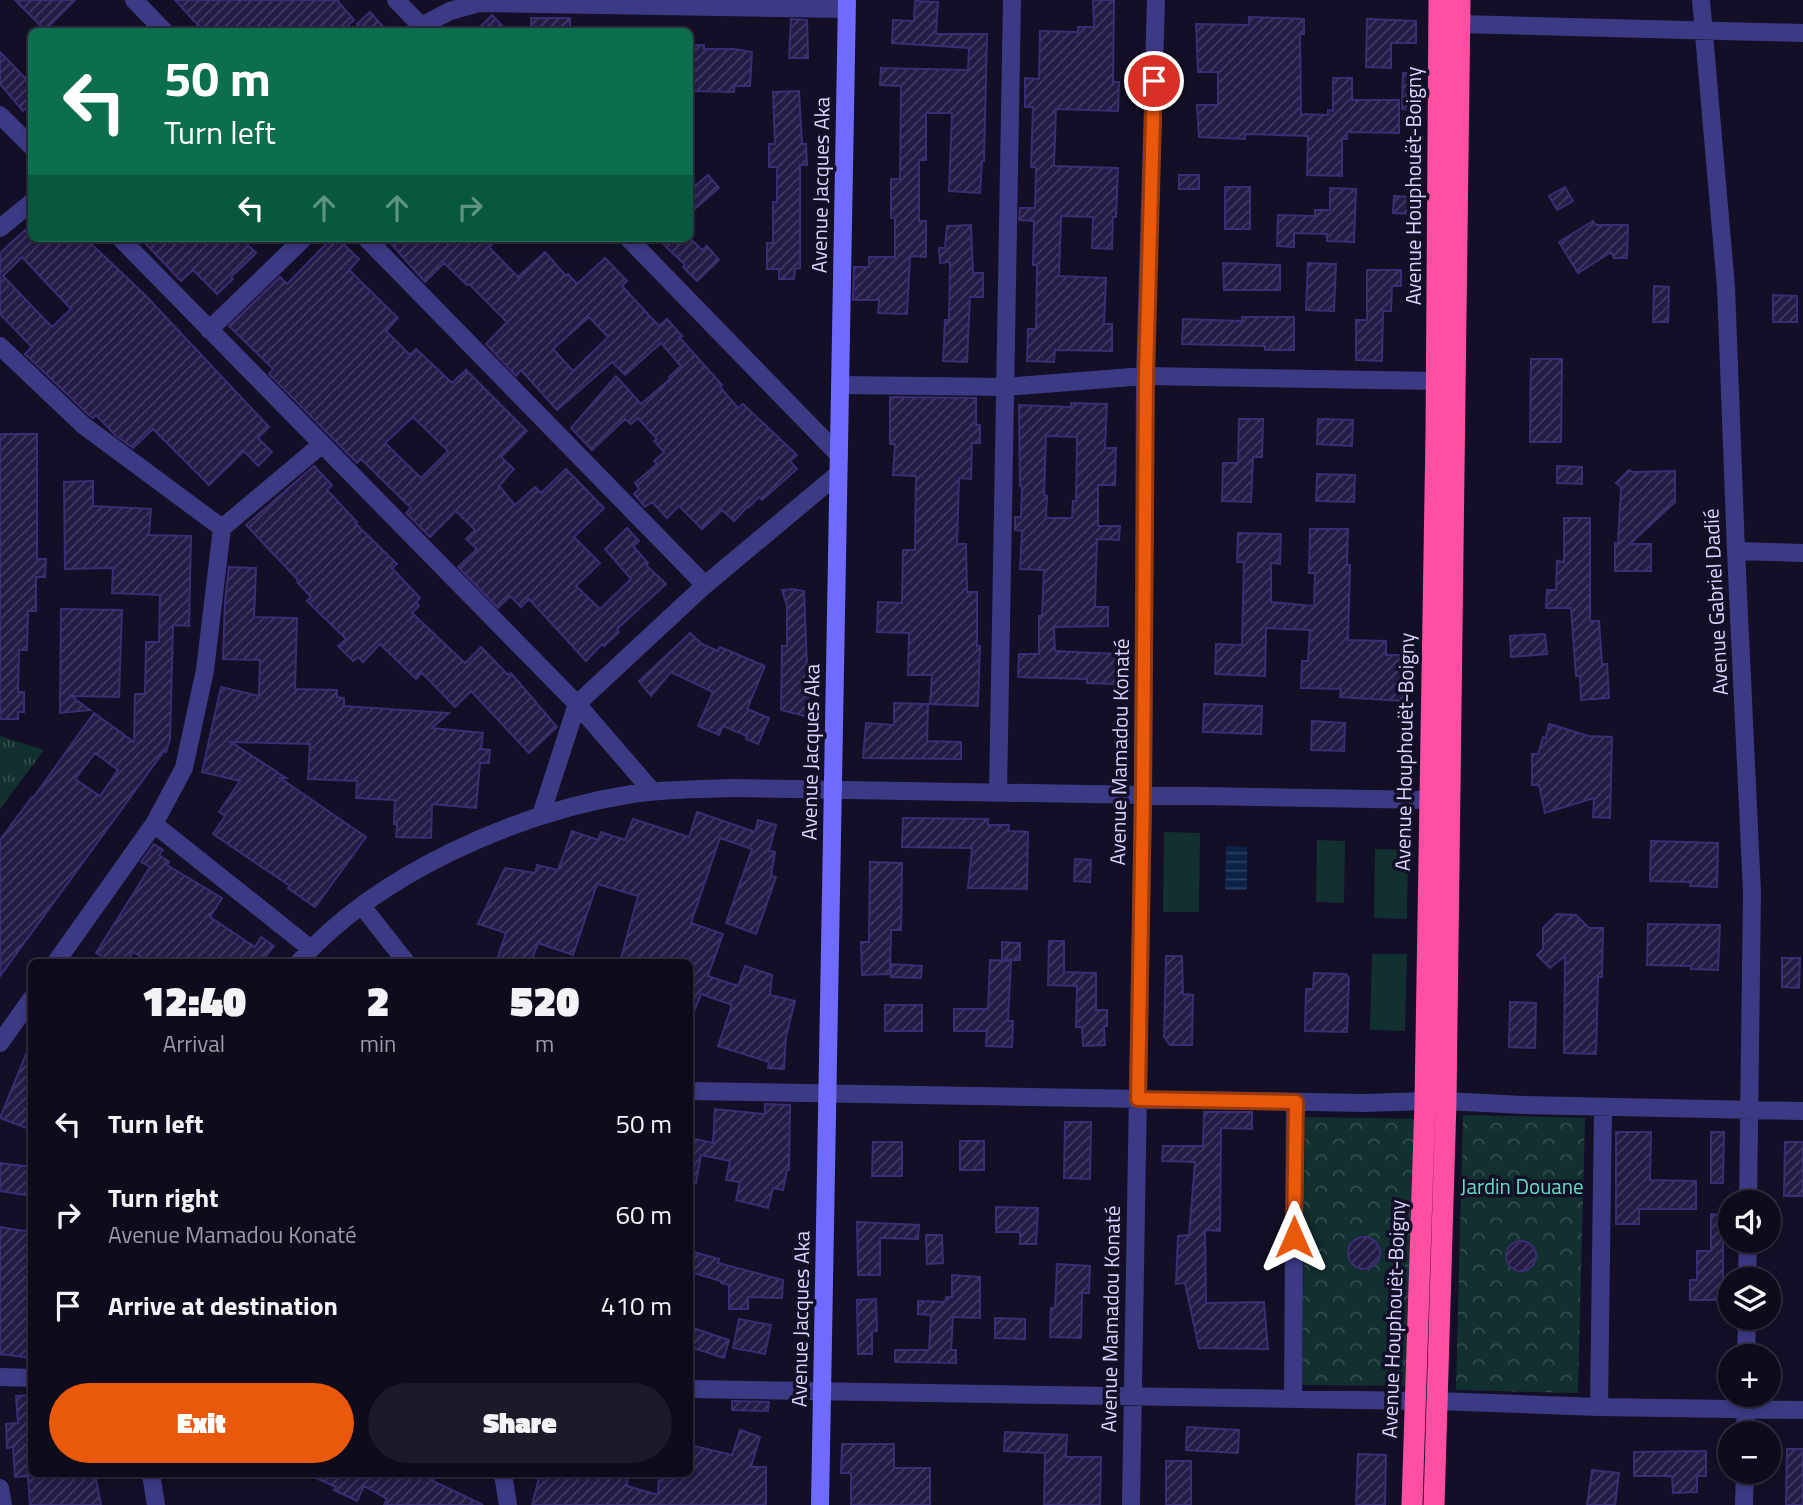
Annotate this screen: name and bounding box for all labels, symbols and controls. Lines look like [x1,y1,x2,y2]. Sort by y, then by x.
text: 50 m [164,40,271,115]
pin [1124,51,1184,111]
icon: left [49,56,140,147]
icon: arrive [1135,62,1173,100]
street label: Avenue Houphouët-Boigny [1397,67,1429,305]
street label: Avenue Jacques Aka [802,96,838,273]
text: Turn left [164,108,276,156]
icon: left [232,189,270,227]
icon: ahead [305,189,343,227]
icon: ahead [378,189,416,227]
icon: right [451,189,489,227]
street label: Avenue Gabriel Dadié [1694,508,1736,696]
street label: Avenue Houphouët-Boigny [1386,632,1422,872]
street label: Avenue Mamadou Konaté [1101,638,1137,866]
street label: Avenue Jacques Aka [792,663,828,840]
text: 12:40 [142,968,246,1032]
text: 2 [367,968,390,1032]
text: 520 [510,968,579,1032]
text: Arrival [163,1026,225,1061]
text: min [360,1026,396,1061]
text: m [535,1026,554,1061]
text: Turn left [108,1104,203,1143]
text: 50 m [615,1104,672,1143]
icon: left [49,1105,87,1143]
park label: Jardin Douane [1460,1170,1584,1202]
text: Turn right [108,1178,219,1217]
map controls [1718,1190,1781,1484]
button: sound [1718,1190,1781,1253]
text: 60 m [615,1195,672,1234]
icon: right [49,1196,87,1234]
street label: Avenue Houphouët-Boigny [1373,1199,1413,1439]
position arrow [1257,1200,1331,1274]
street label: Avenue Mamadou Konaté [1092,1205,1128,1433]
text: Avenue Mamadou Konaté [108,1217,357,1252]
street label: Avenue Jacques Aka [782,1230,818,1407]
button: layers [1718,1267,1781,1330]
text: Arrive at destination [108,1286,338,1325]
text: 410 m [601,1286,672,1325]
icon: arrive [49,1287,87,1325]
button: + [1718,1344,1781,1407]
button: Exit [49,1383,354,1463]
button: Share [368,1383,672,1463]
button: − [1718,1421,1781,1484]

